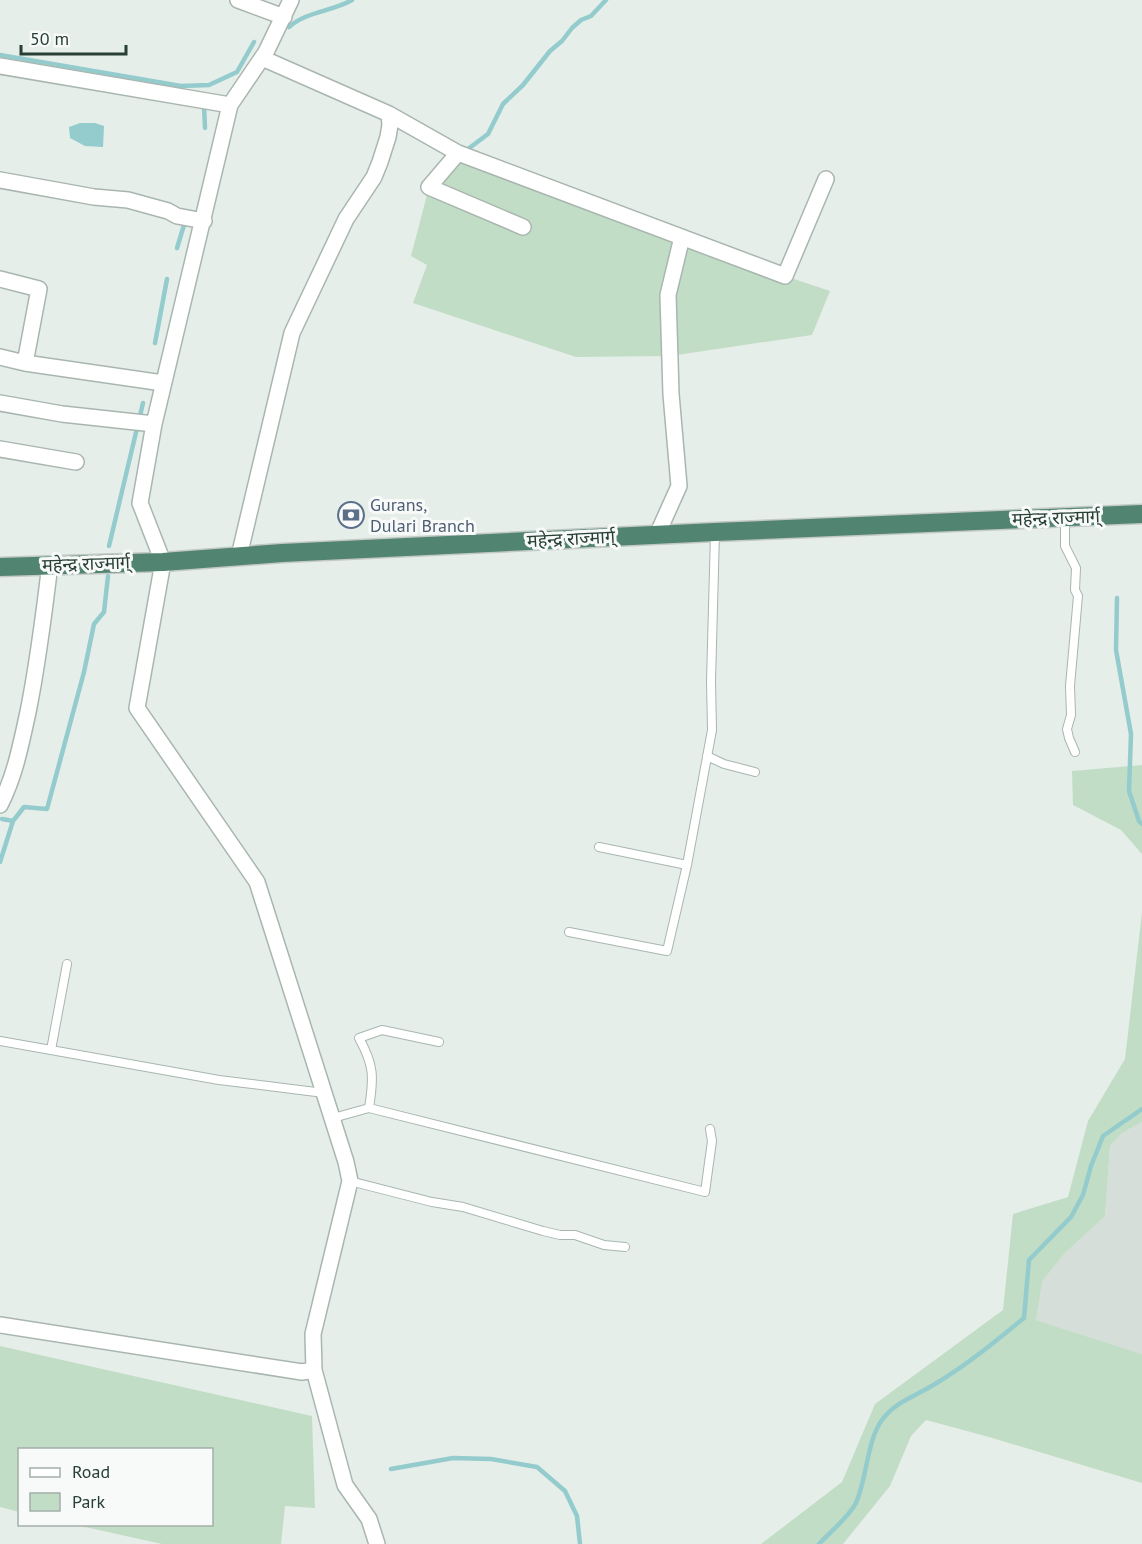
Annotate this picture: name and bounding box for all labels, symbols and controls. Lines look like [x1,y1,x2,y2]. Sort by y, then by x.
scale bar [21,18,126,56]
text: 50 m [30,27,69,50]
place label: Gurans, Dulari Branch [370,493,475,537]
bank icon: Gurans, Dulari Branch [336,500,366,530]
street label: महेन्द्र राज्मार्ग् [1012,504,1103,531]
street label: महेन्द्र राज्मार्ग् [526,525,619,552]
street label: महेन्द्र राज्मार्ग् [42,550,133,577]
legend [18,1448,213,1526]
text: Road [72,1460,110,1483]
text: Park [72,1490,105,1513]

